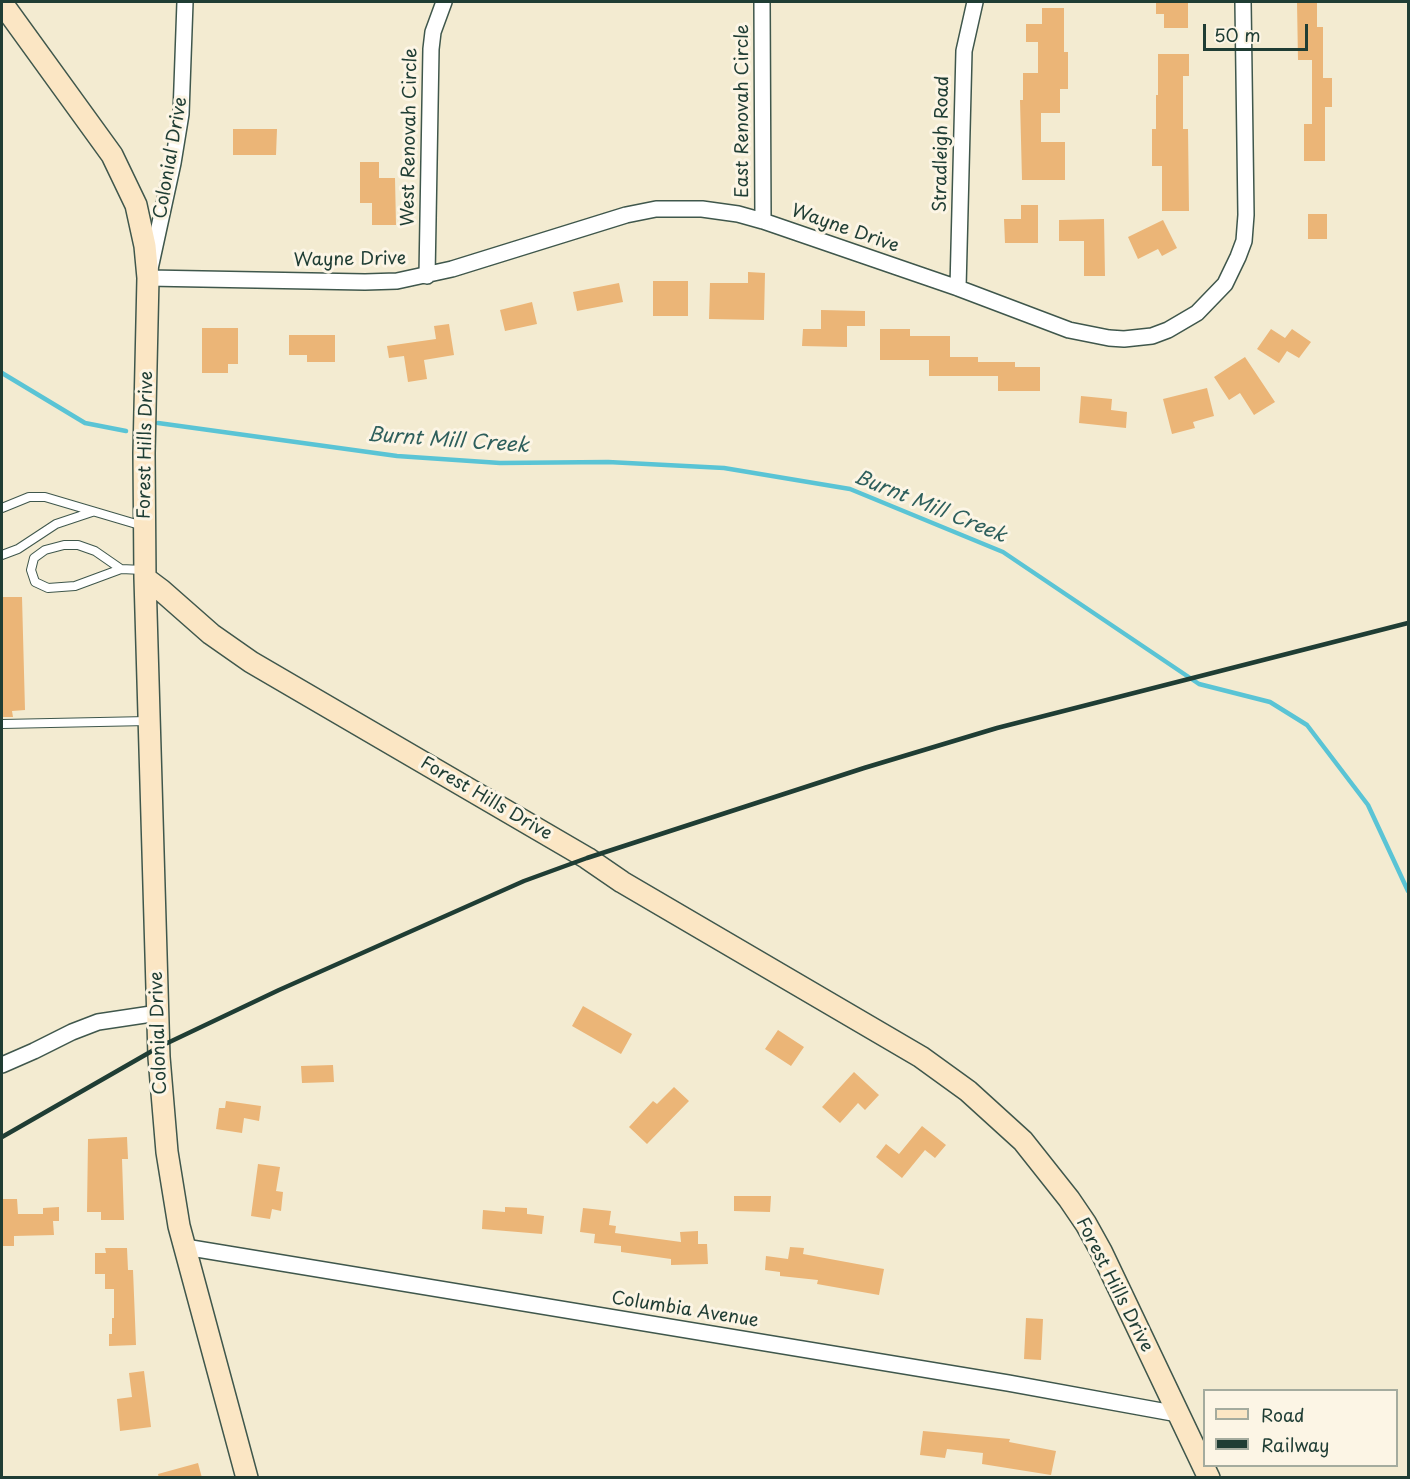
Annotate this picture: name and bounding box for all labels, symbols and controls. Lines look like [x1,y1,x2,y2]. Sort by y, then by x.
scale bar [1206,12,1311,50]
text: 50 m [1214,21,1261,48]
street label: East Renovah Circle [732,24,754,198]
street label: West Renovah Circle [398,48,422,226]
street label: Stradleigh Road [930,76,954,212]
street label: Colonial Drive [150,95,192,221]
street label: Wayne Drive [788,200,902,258]
street label: Wayne Drive [294,248,406,272]
street label: Forest Hills Drive [134,371,158,519]
water label: Burnt Mill Creek [366,423,530,459]
water label: Burnt Mill Creek [850,466,1010,548]
street label: Forest Hills Drive [416,753,556,845]
street label: Colonial Drive [146,971,172,1095]
street label: Forest Hills Drive [1071,1214,1157,1356]
street label: Columbia Avenue [610,1288,760,1332]
legend [1203,1389,1398,1467]
text: Road [1261,1401,1305,1428]
text: Railway [1261,1431,1329,1458]

